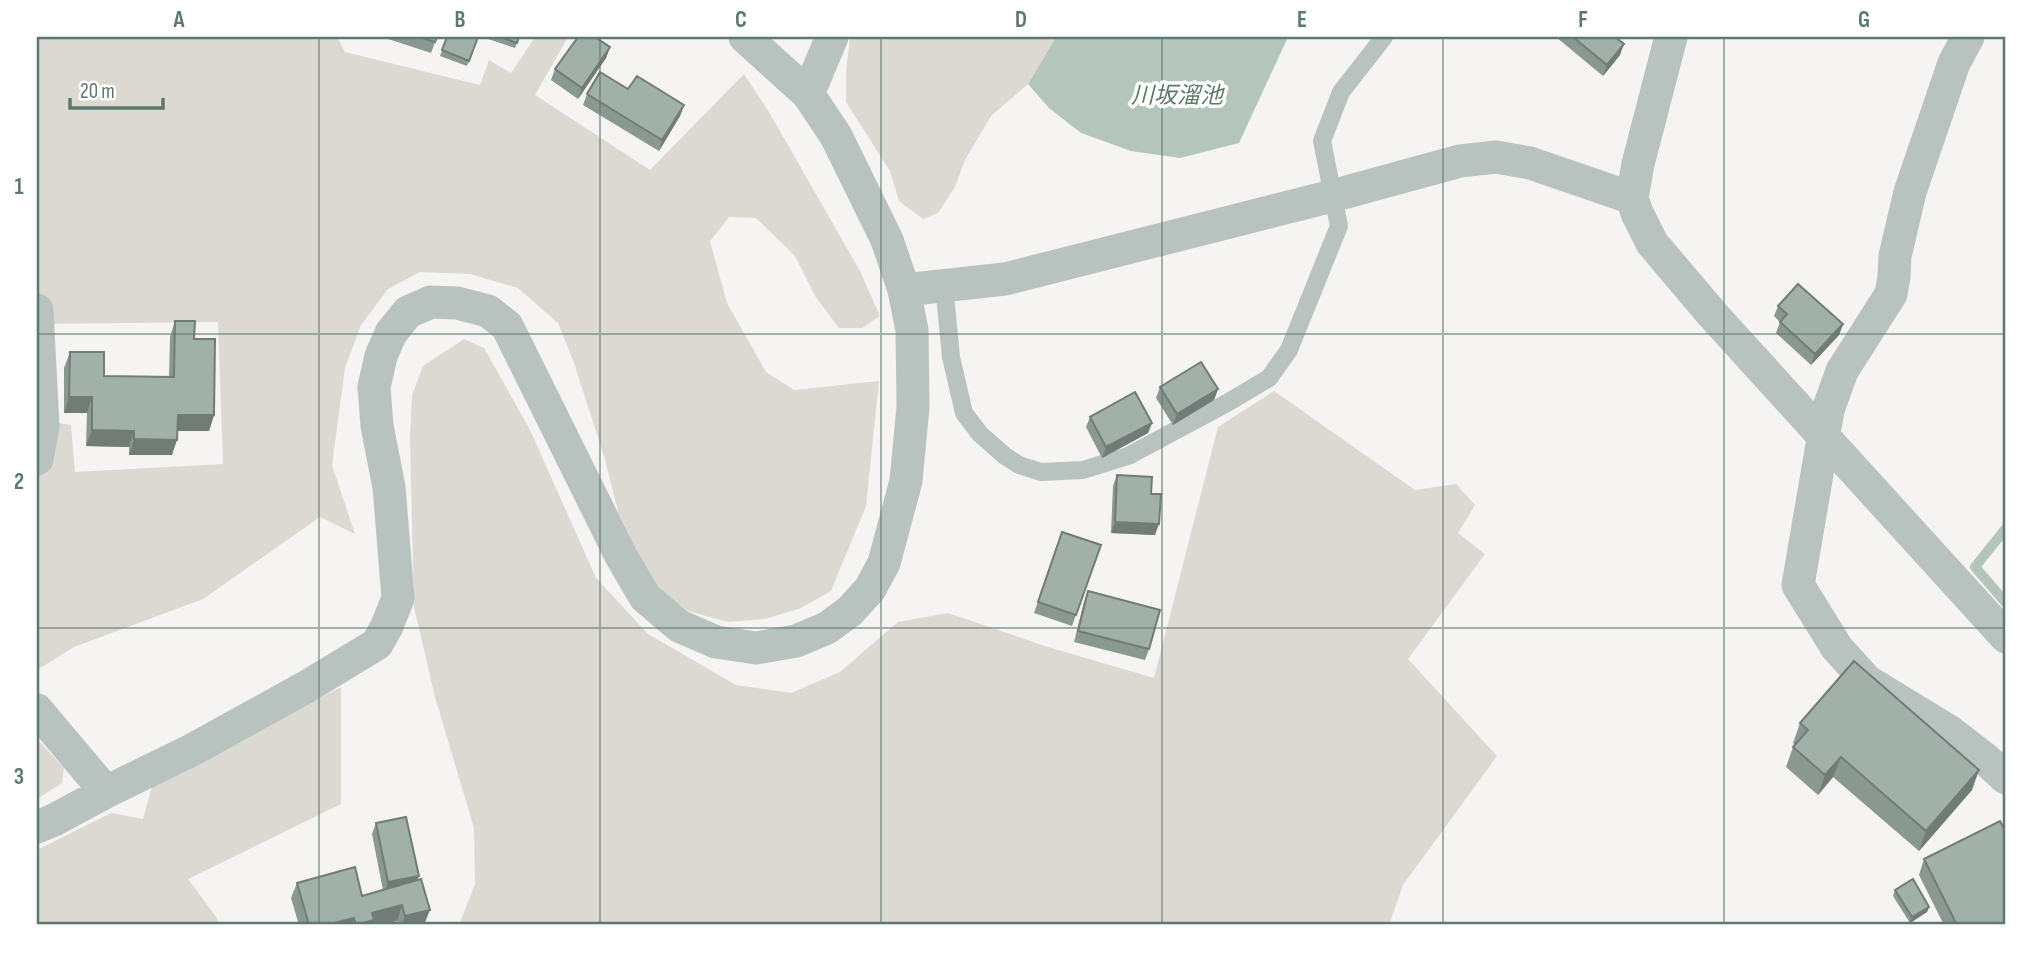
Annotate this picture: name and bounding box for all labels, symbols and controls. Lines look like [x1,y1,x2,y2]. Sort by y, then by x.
text: A [173,6,186,34]
text: B [455,6,466,34]
text: C [735,6,747,34]
text: D [1015,6,1027,34]
text: E [1297,6,1307,34]
text: F [1578,6,1588,34]
text: G [1858,6,1870,34]
scale bar [70,66,163,110]
text: 20 m [80,79,115,104]
water label: 川坂溜池 [1131,82,1225,110]
text: 1 [14,173,24,201]
text: 2 [14,468,24,496]
text: 3 [14,763,24,791]

